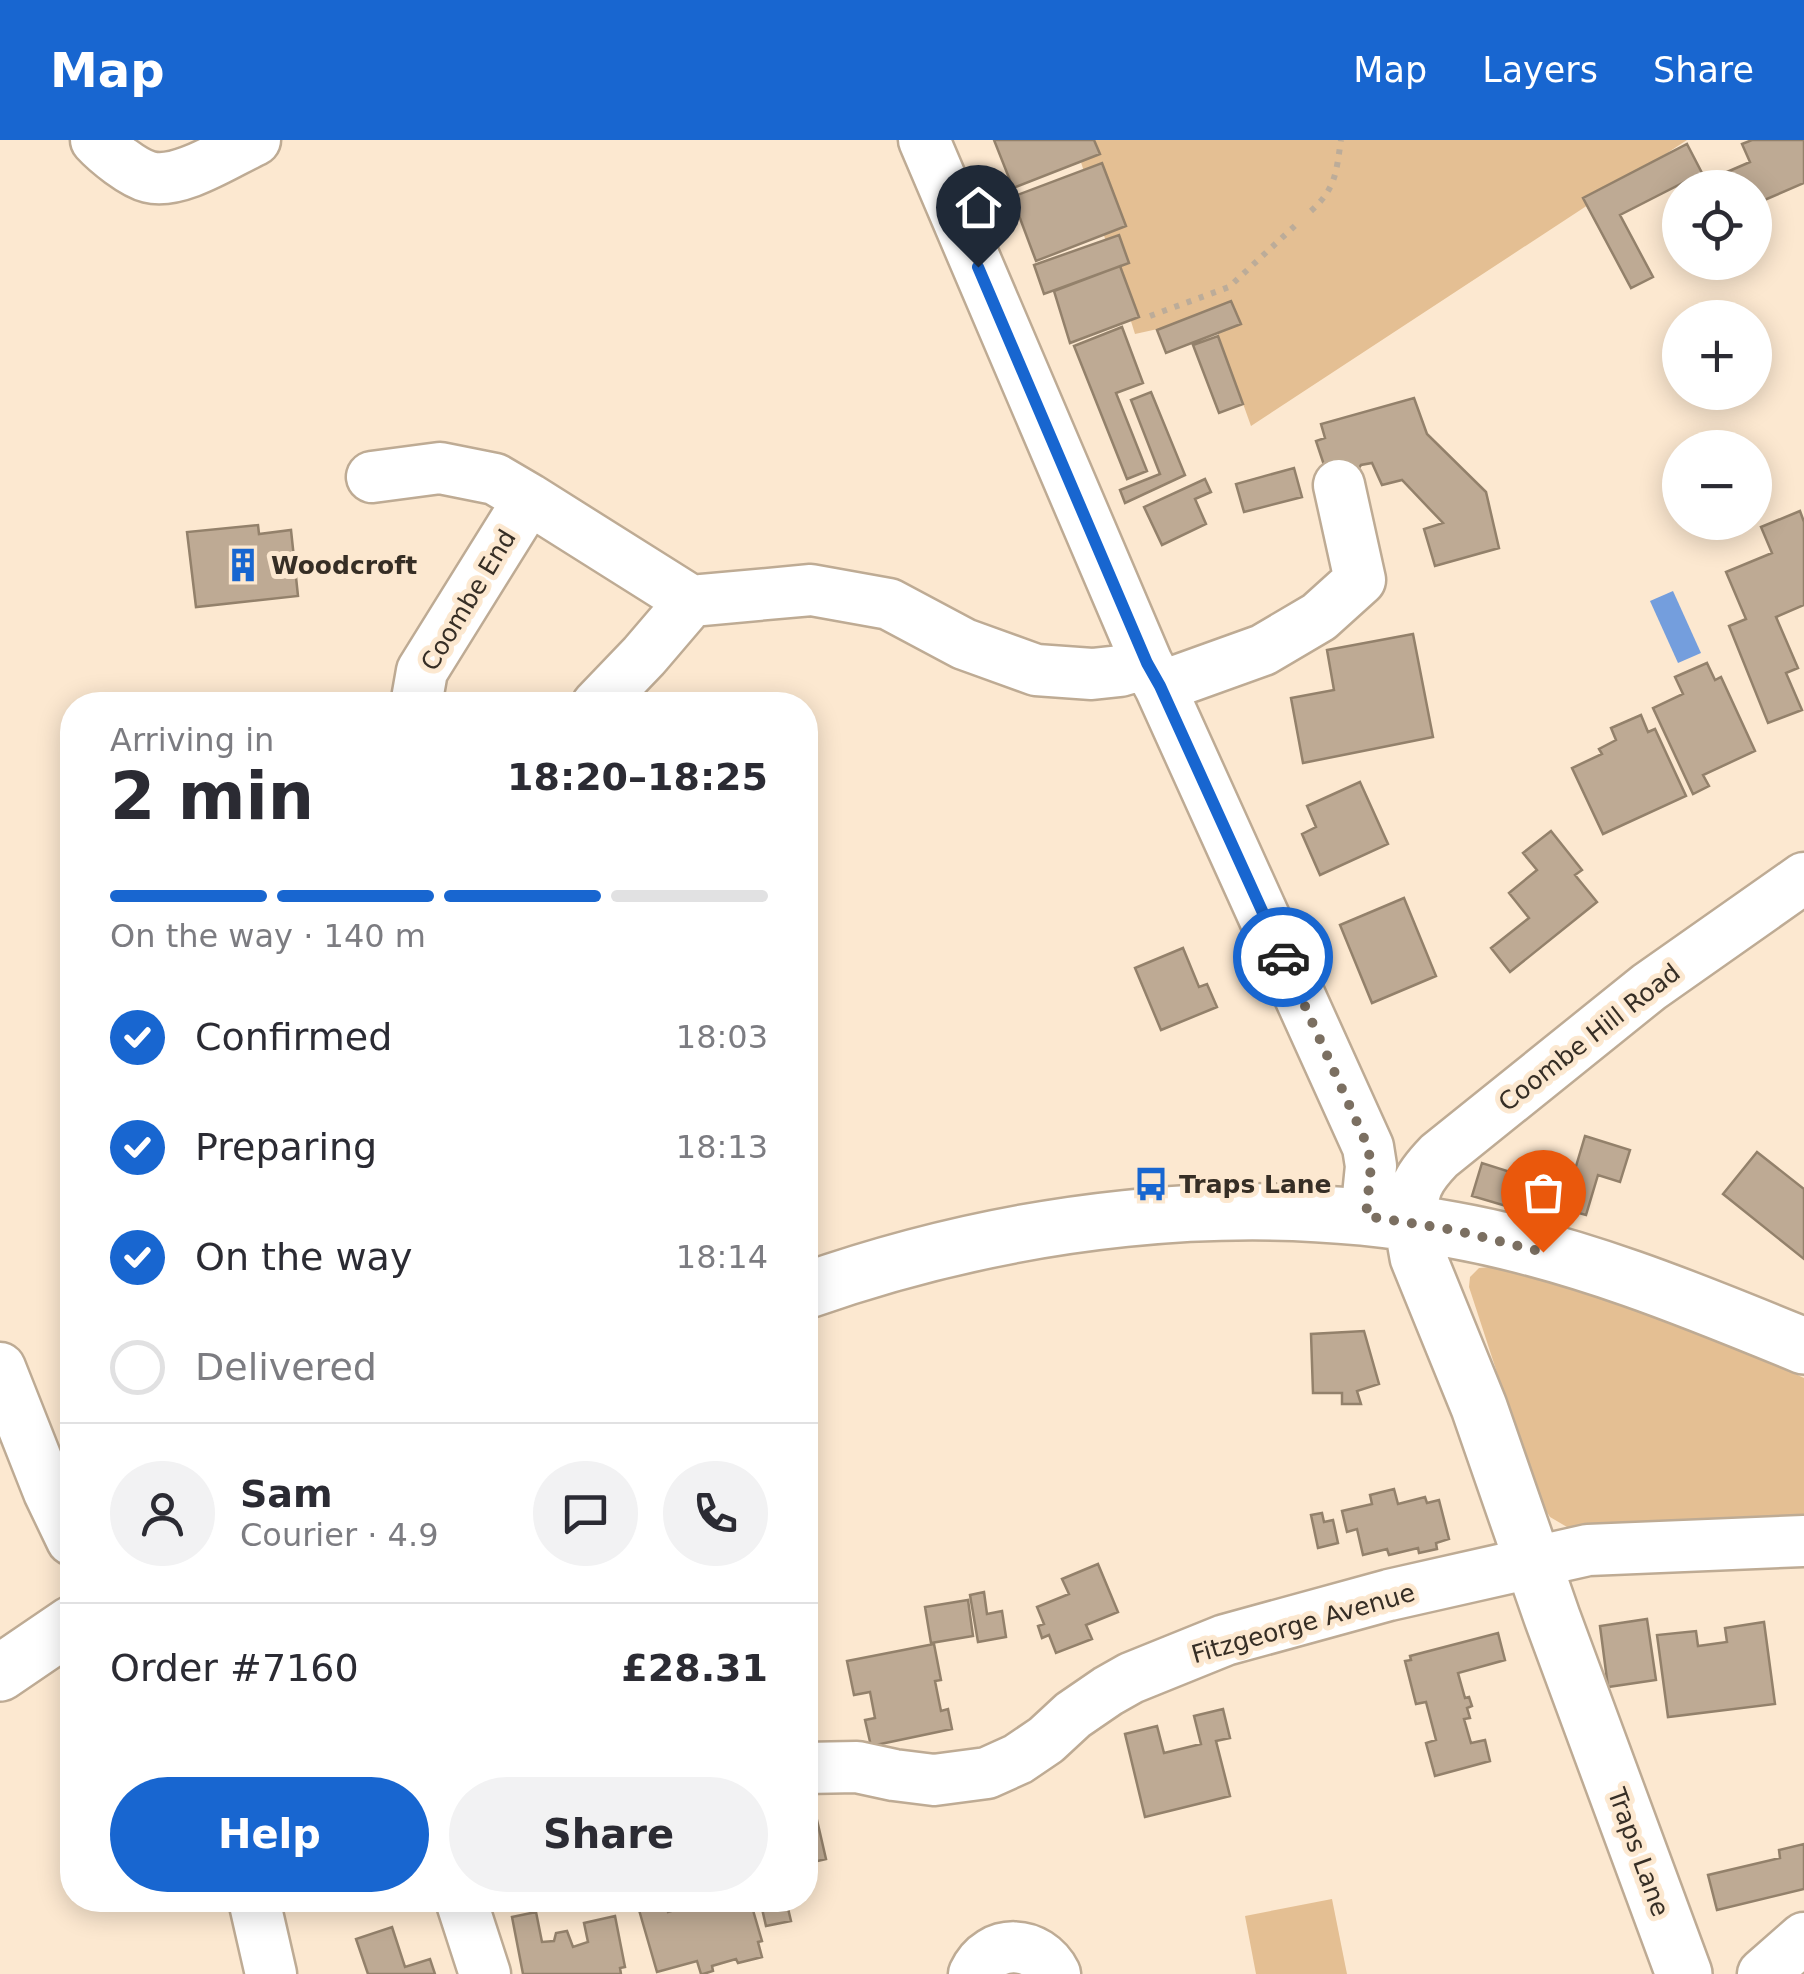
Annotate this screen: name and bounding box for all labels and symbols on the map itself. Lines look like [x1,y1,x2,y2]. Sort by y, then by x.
pin [936,165,1021,268]
street label: Coombe End [415,525,522,676]
building icon: Woodcroft [224,546,262,584]
place label: Woodcroft [271,551,417,580]
courier [1233,907,1333,1007]
street label: Coombe Hill Road [1493,958,1686,1117]
pin [1501,1150,1586,1253]
bus stop icon: Traps Lane [1132,1165,1170,1203]
place label: Traps Lane [1179,1170,1332,1199]
street label: Fitzgeorge Avenue [1188,1578,1418,1669]
street label: Traps Lane [1602,1783,1675,1920]

